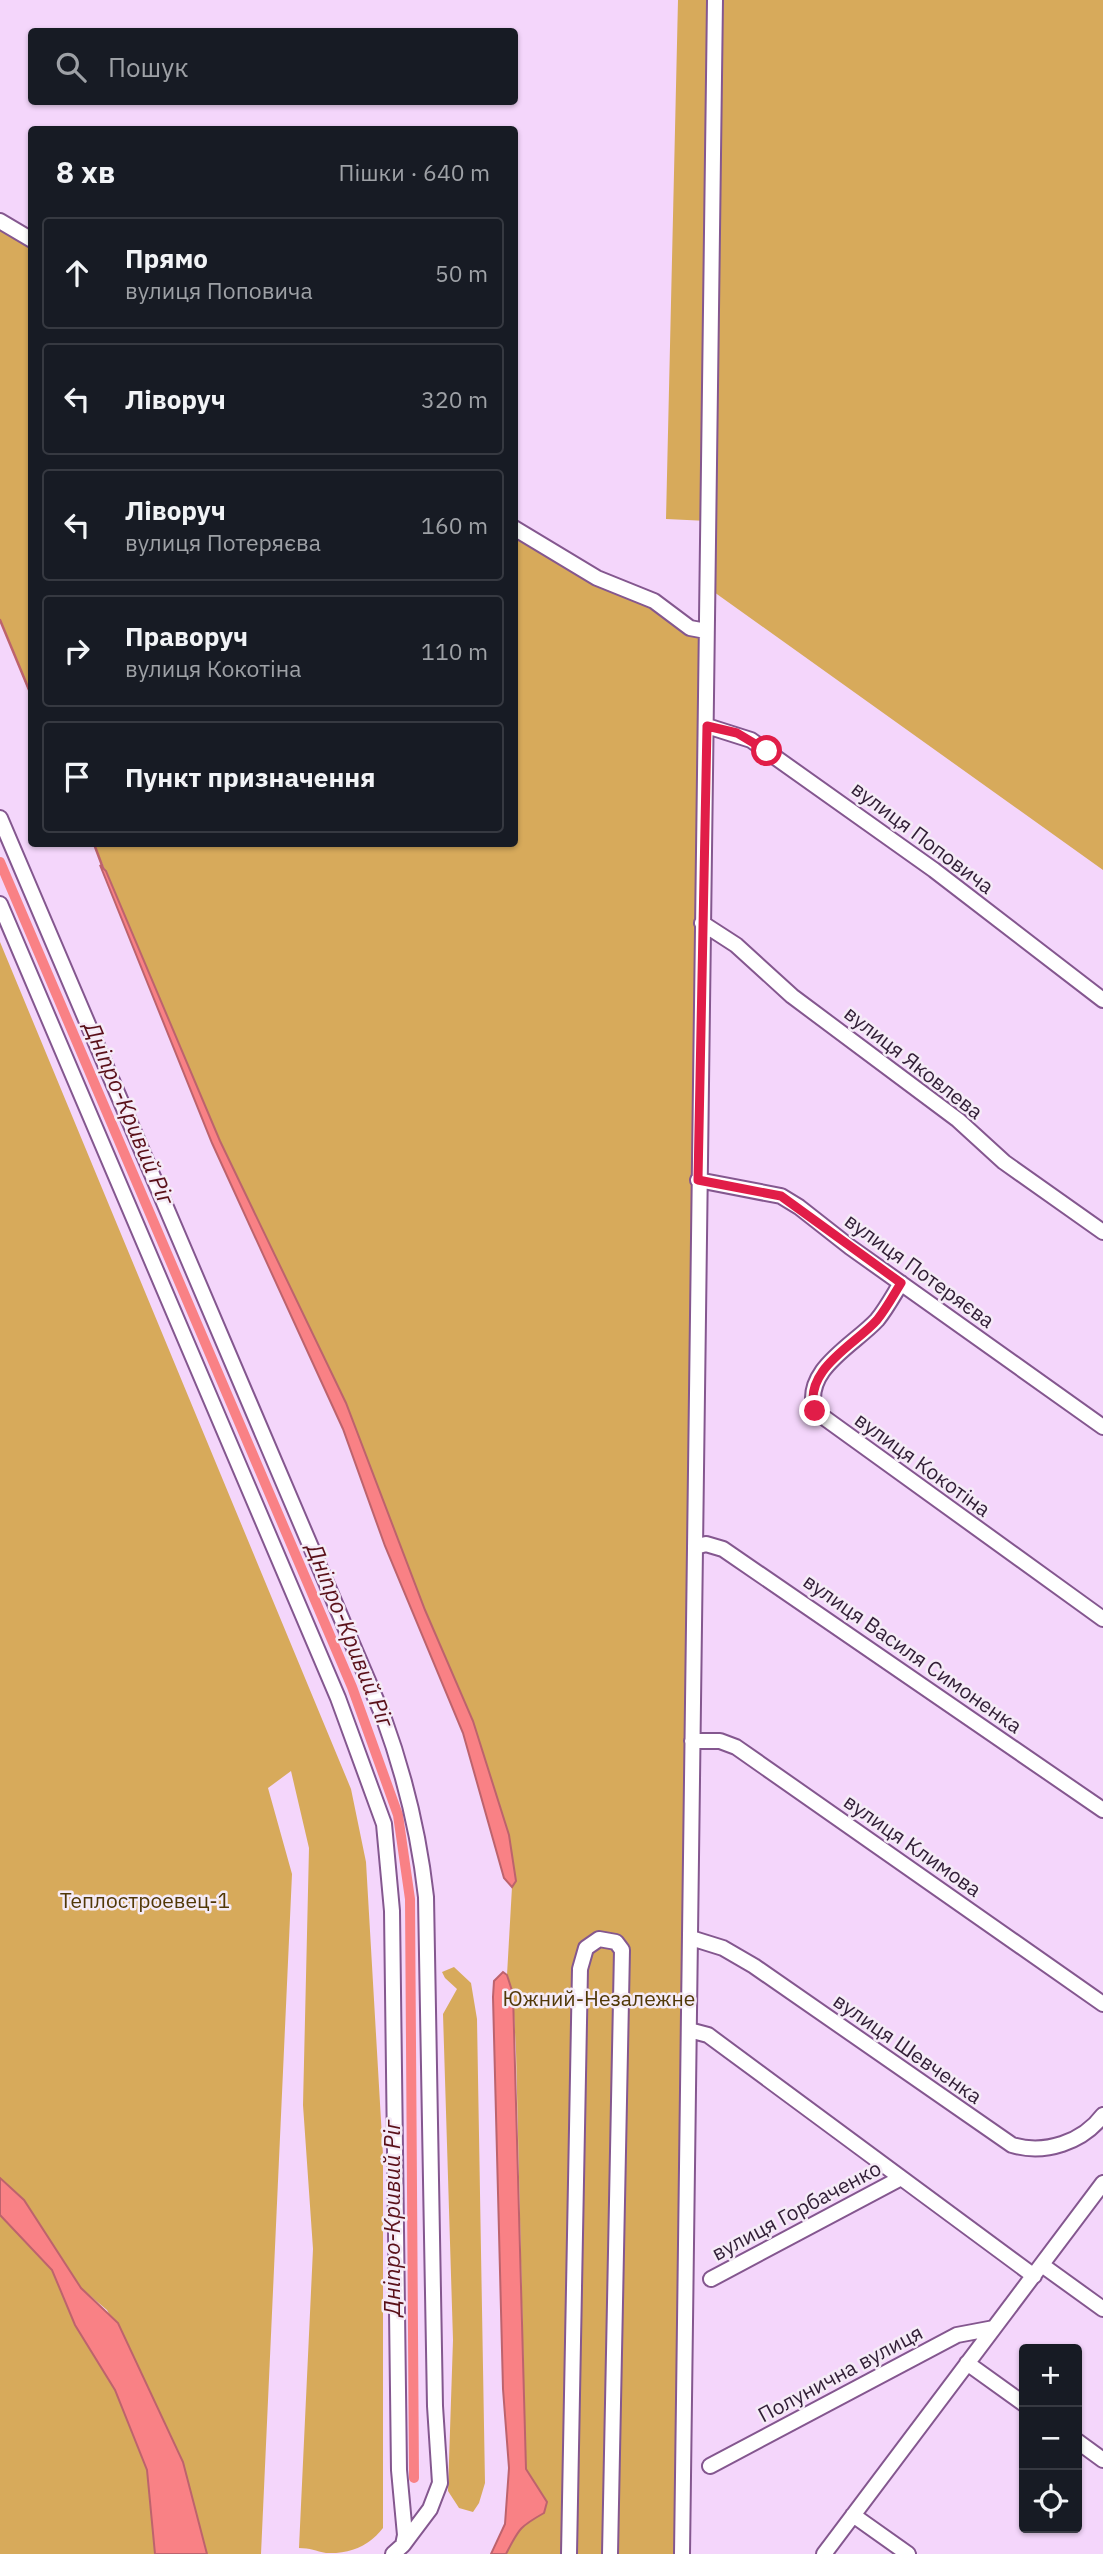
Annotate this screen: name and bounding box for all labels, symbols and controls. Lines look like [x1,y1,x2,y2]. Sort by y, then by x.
search box [28,28,518,105]
icon: search [52,48,90,86]
text: Пошук [108,50,189,84]
text: 8 хв [56,152,115,191]
text: Пішки · 640 m [339,157,490,187]
text: Прямо [125,241,208,275]
icon: ahead [58,254,96,292]
text: 50 m [435,258,488,288]
text: вулиця Поповича [125,275,313,305]
icon: left [58,380,96,418]
text: Ліворуч [125,382,226,416]
text: 320 m [421,384,488,414]
text: Ліворуч [125,493,226,527]
icon: left [58,506,96,544]
text: 160 m [421,510,488,540]
text: вулиця Потеряєва [125,527,321,557]
text: Праворуч [125,619,248,653]
icon: right [58,632,96,670]
text: 110 m [421,636,488,666]
text: вулиця Кокотіна [125,653,302,683]
route start [751,735,782,766]
icon: arrive [58,758,96,796]
text: Пункт призначення [125,760,375,794]
street label: вулиця Поповича [846,774,1000,900]
street label: вулиця Яковлева [839,999,989,1125]
water label: Дніпро-Кривий Ріг [77,1015,183,1210]
street label: вулиця Потеряєва [839,1206,1001,1334]
route end [799,1395,830,1426]
street label: вулиця Кокотіна [850,1405,996,1523]
water label: Дніпро-Кривий Ріг [300,1537,402,1733]
street label: вулиця Василя Симоненка [798,1567,1028,1739]
street label: вулиця Климова [839,1787,987,1903]
park label: Теплостроевец-1 [60,1886,230,1914]
park label: Южний-Незалежне [503,1984,695,2012]
street label: вулиця Шевченка [828,1986,988,2110]
water label: Дніпро-Кривий Ріг [376,2119,406,2318]
street label: вулиця Горбаченко [706,2153,886,2267]
street label: Полунична вулиця [753,2318,927,2428]
map controls [1019,2344,1082,2533]
button: + [1019,2344,1082,2407]
button: − [1019,2407,1082,2470]
button: locate [1019,2470,1082,2533]

